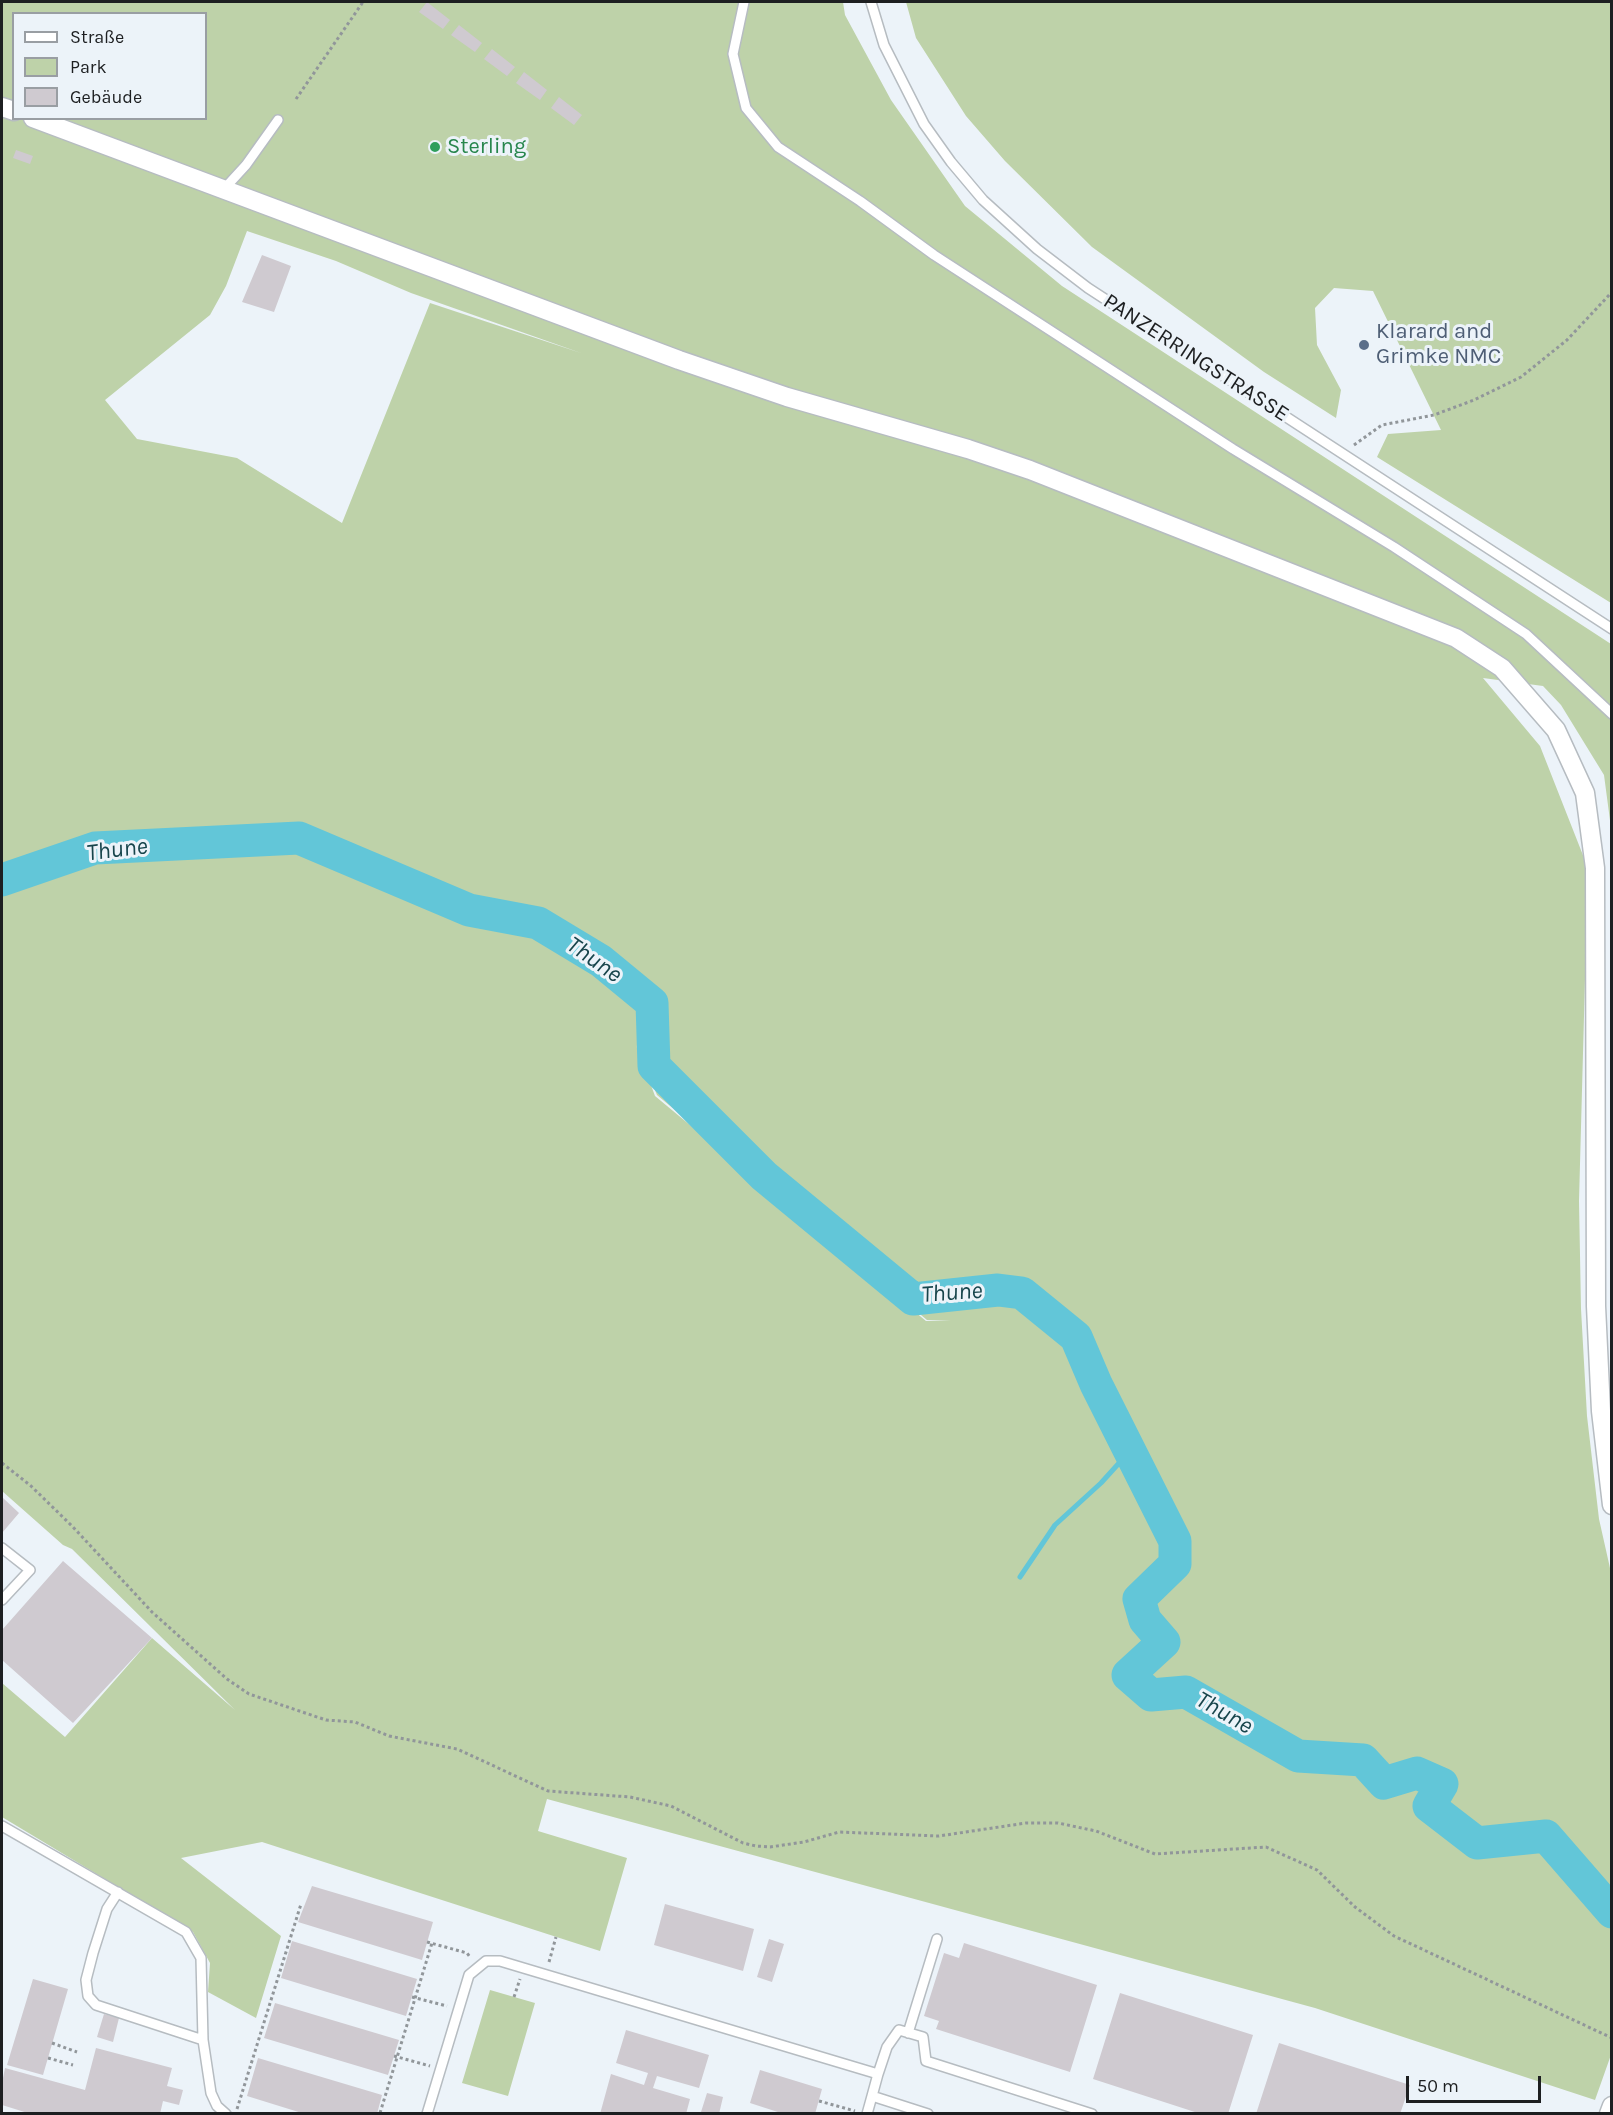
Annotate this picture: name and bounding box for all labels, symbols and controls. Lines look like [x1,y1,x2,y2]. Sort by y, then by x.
legend [12,12,207,120]
text: Straße [70,26,124,48]
text: Park [70,56,107,78]
text: Gebäude [70,86,142,108]
place label: Sterling [447,134,526,160]
marker: Sterling [428,140,442,154]
street label: PANZERRINGSTRASSE [1098,288,1294,428]
place label: Klarard and Grimke NMC [1376,319,1501,370]
marker: Klarard and Grimke NMC [1357,338,1371,352]
water label: Thune [85,832,149,868]
water label: Thune [561,931,627,989]
water label: Thune [921,1277,983,1309]
water label: Thune [1190,1685,1258,1741]
scale bar [1409,2064,1544,2102]
text: 50 m [1417,2075,1459,2097]

